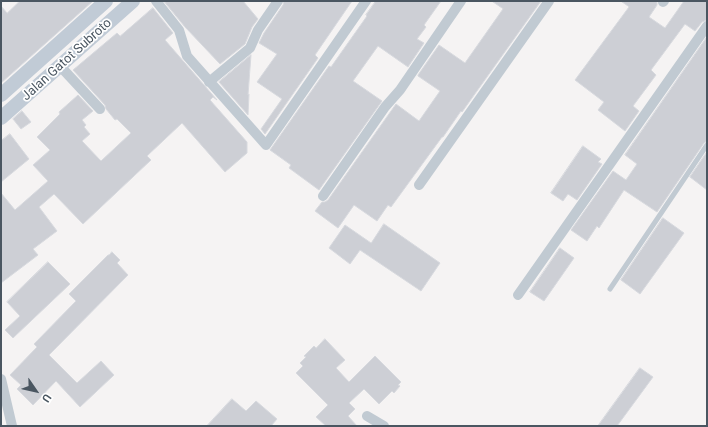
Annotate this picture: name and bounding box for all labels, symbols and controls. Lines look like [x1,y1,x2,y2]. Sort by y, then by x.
street label: Jalan Gatot Subroto [19,16,115,104]
north arrow [16,371,56,411]
text: U [39,391,54,405]

